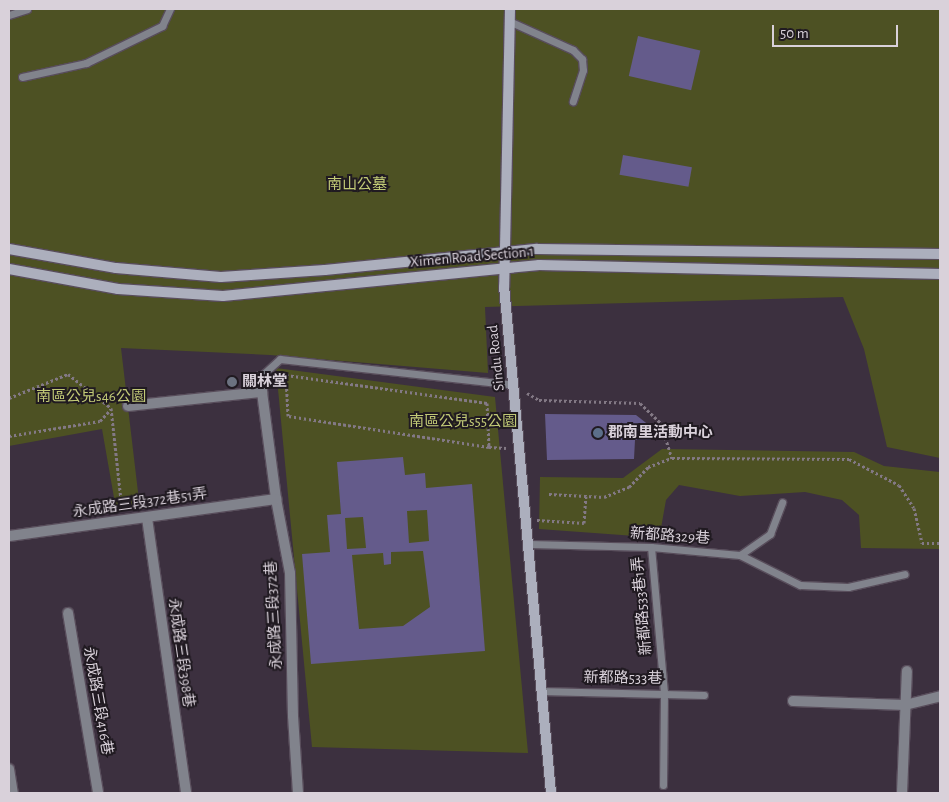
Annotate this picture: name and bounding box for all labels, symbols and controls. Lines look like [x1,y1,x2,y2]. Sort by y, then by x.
scale bar [774,15,900,47]
text: 50 m [780,26,809,41]
park label: 南山公墓 [327,176,387,194]
street label: Ximen Road Section 1 [409,243,535,271]
street label: Sindu Road [484,324,508,392]
place label: 關林堂 [242,373,287,391]
marker: 關林堂 [226,376,238,388]
park label: 南區公兒s46公園 [36,388,146,406]
park label: 南區公兒s55公園 [409,413,517,431]
place label: 郡南里活動中心 [608,424,713,442]
marker: 郡南里活動中心 [592,427,604,439]
street label: 永成路三段372巷51弄 [72,485,208,521]
street label: 新都路329巷 [629,524,711,548]
street label: 新都路533巷1弄 [629,556,655,656]
street label: 永成路三段372巷 [262,560,286,670]
street label: 永成路三段398巷 [164,597,198,709]
street label: 永成路三段416巷 [80,646,116,756]
street label: 新都路533巷 [584,668,662,688]

